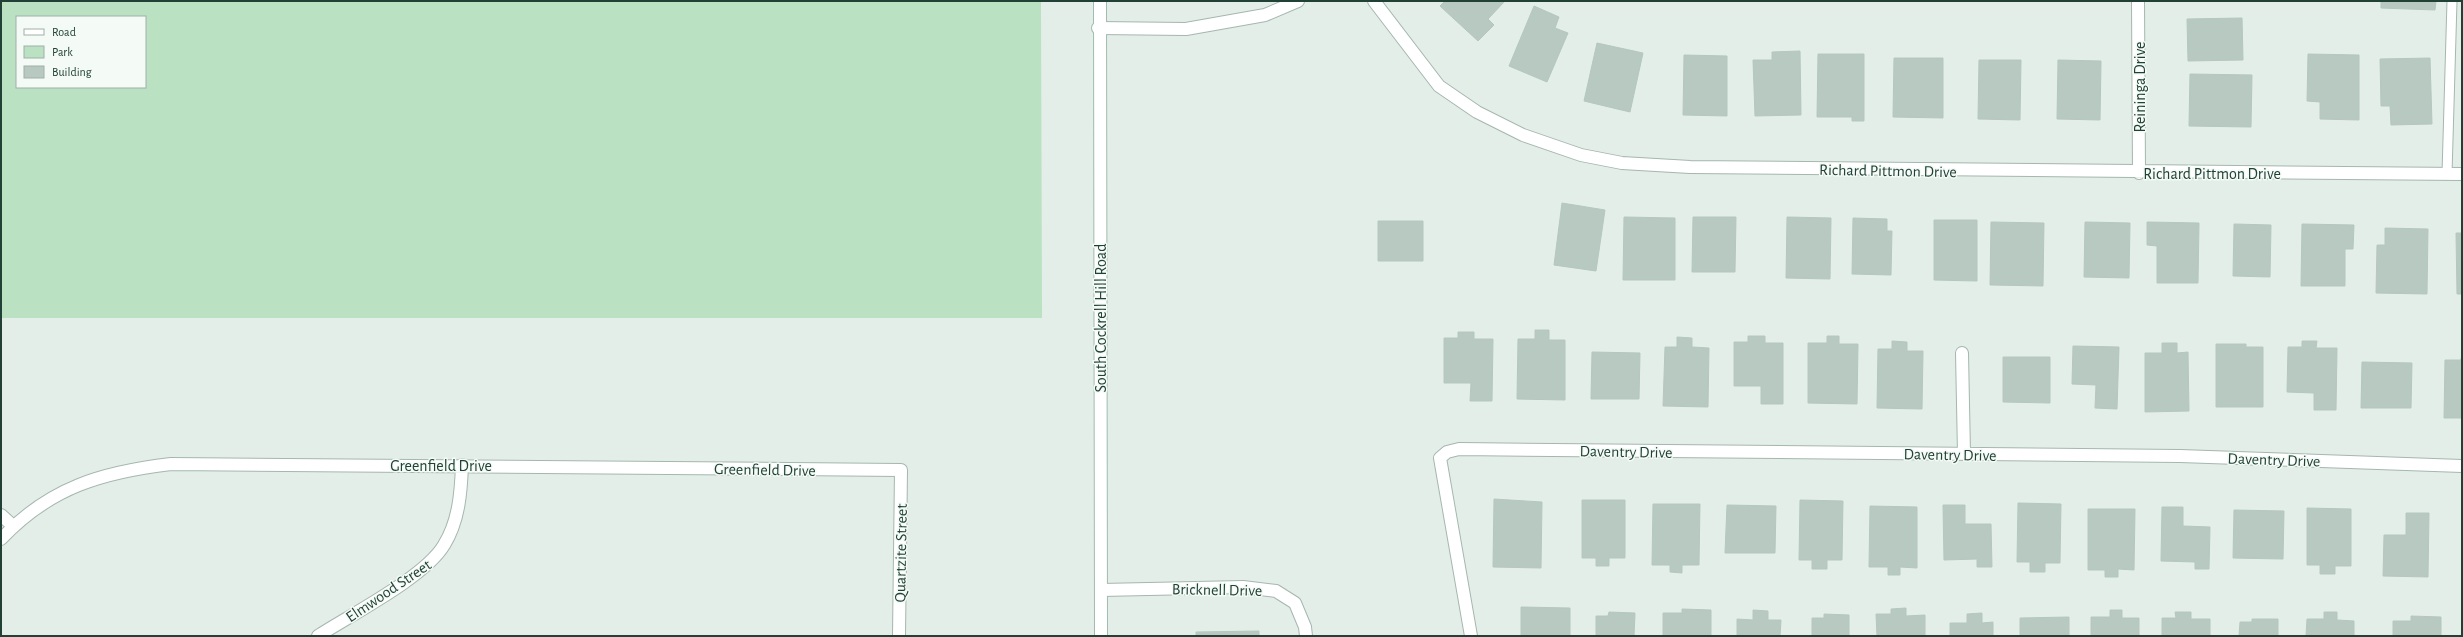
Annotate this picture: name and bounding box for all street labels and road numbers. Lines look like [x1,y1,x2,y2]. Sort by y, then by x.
street label: Reininga Drive [2132,42,2148,132]
street label: Richard Pittmon Drive [1819,162,1957,180]
street label: Richard Pittmon Drive [2143,166,2281,182]
street label: South Cockrell Hill Road [1093,244,1109,392]
street label: Daventry Drive [1579,443,1673,462]
street label: Daventry Drive [1903,446,1997,465]
street label: Daventry Drive [2227,450,2321,471]
street label: Greenfield Drive [390,458,492,474]
street label: Greenfield Drive [714,461,816,479]
street label: Quartzite Street [892,503,911,603]
street label: Elmwood Street [343,557,434,625]
street label: Bricknell Drive [1172,581,1262,599]

